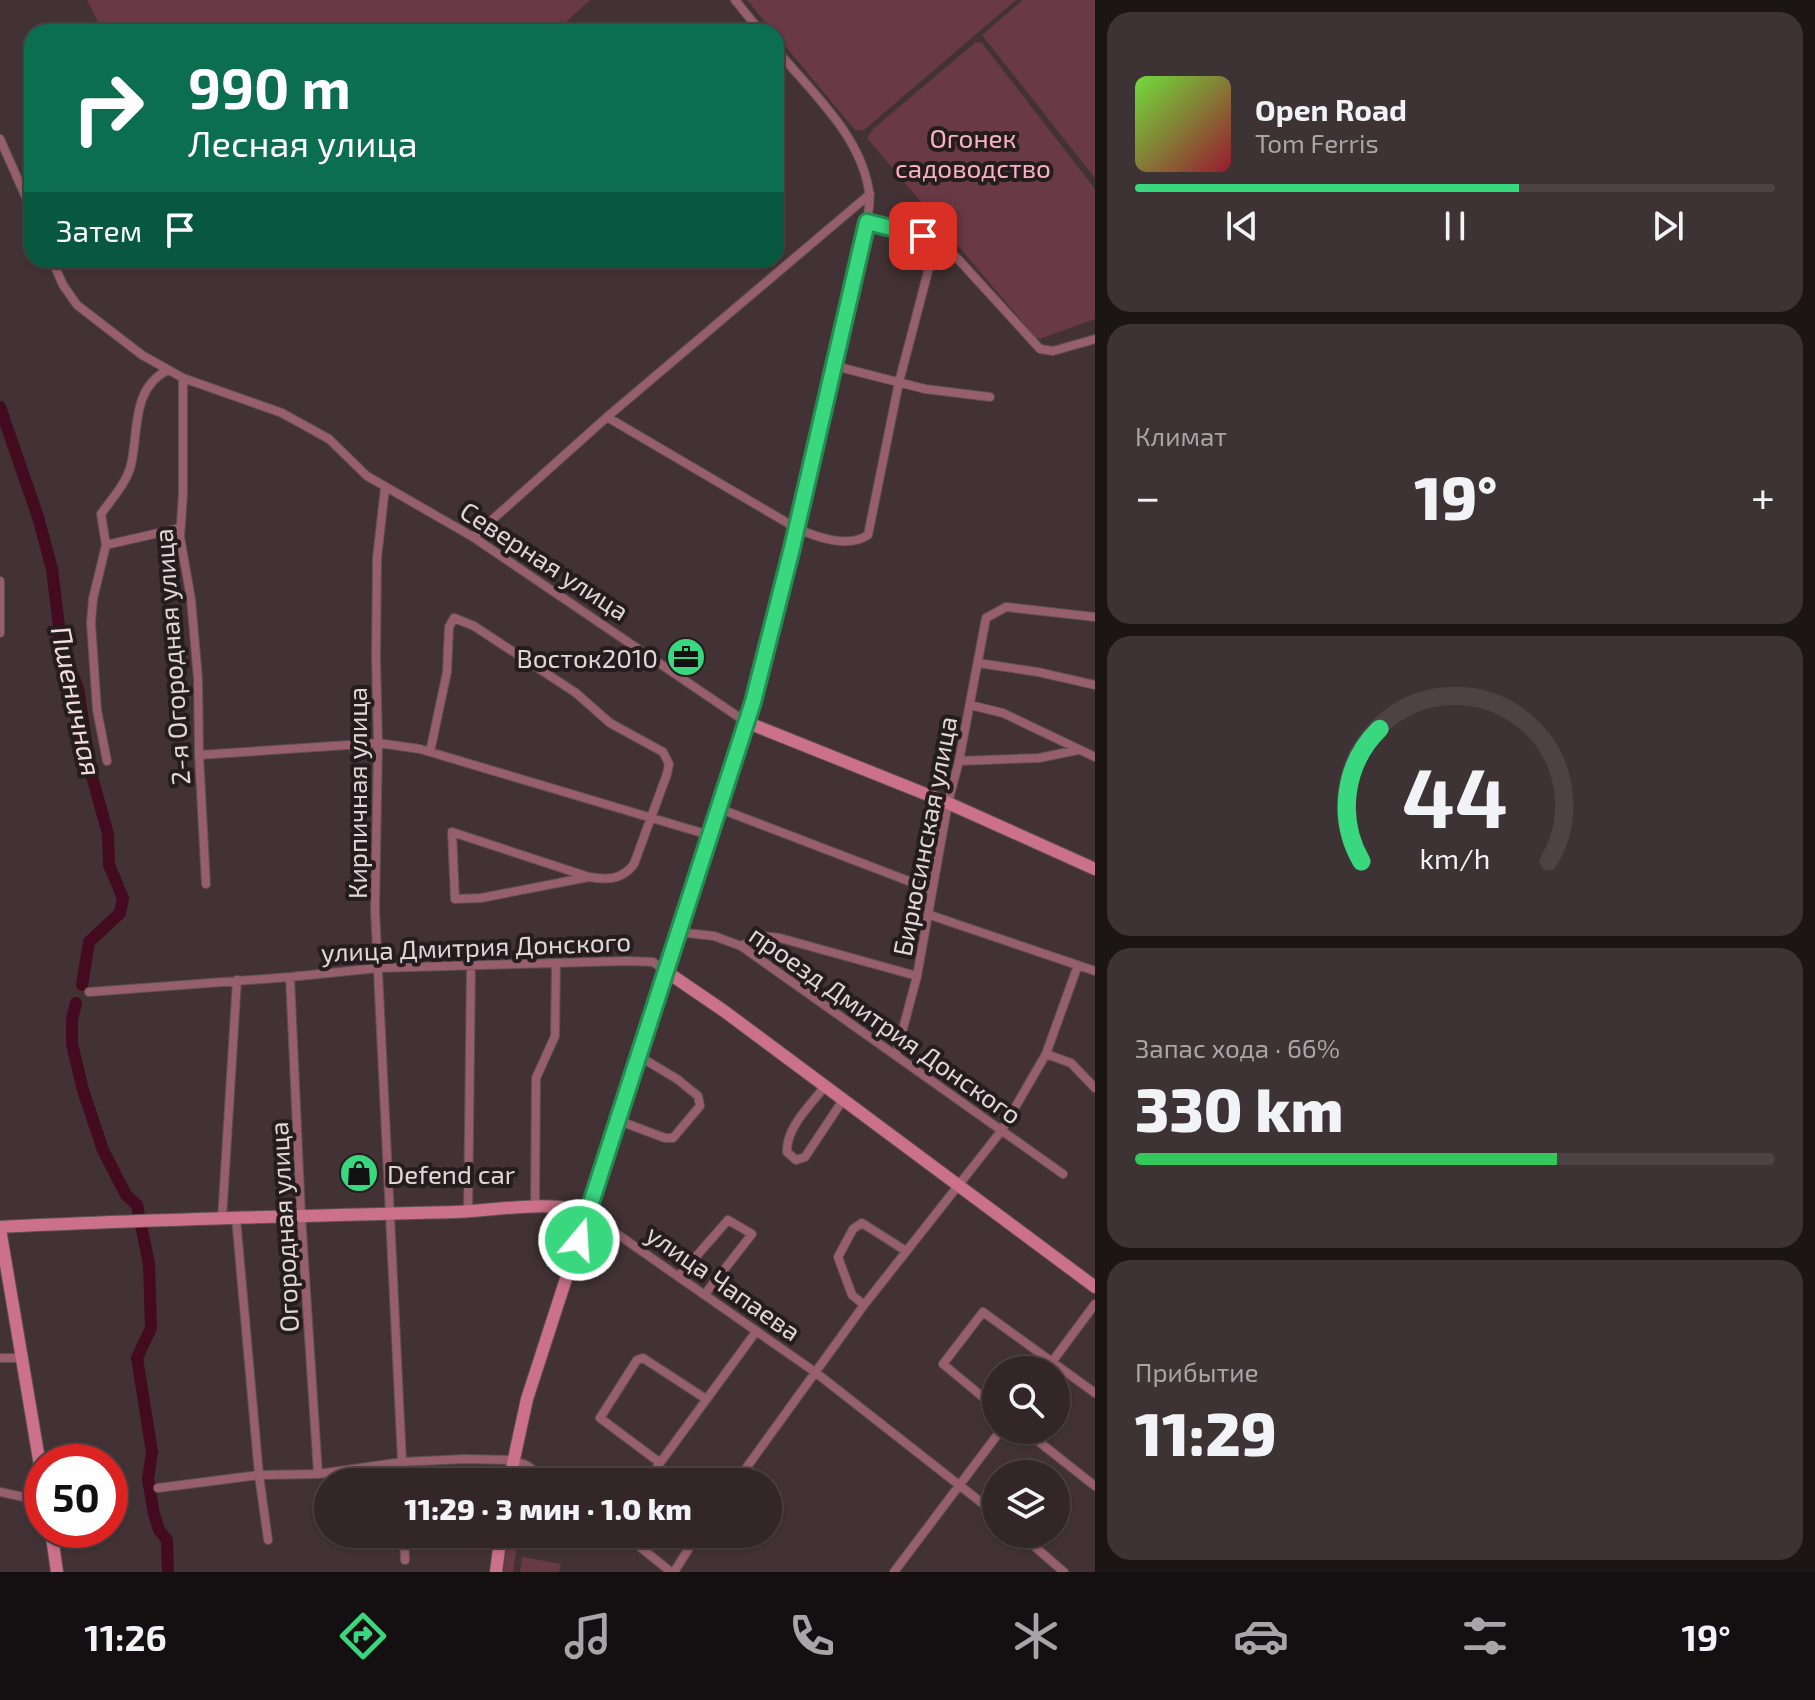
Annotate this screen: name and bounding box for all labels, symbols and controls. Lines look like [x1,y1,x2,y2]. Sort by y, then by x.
text: 990 m [188,53,351,120]
icon: right [56,56,160,160]
text: Open Road [1255,91,1407,127]
text: Лесная улица [188,121,418,164]
park label: Огонек садоводство [895,122,1051,183]
text: Tom Ferris [1255,127,1379,158]
pin [889,202,957,270]
icon: previous [1220,204,1264,248]
icon: pause [1433,204,1477,248]
icon: next [1646,204,1690,248]
icon: arrive [158,208,202,252]
text: Затем [56,212,142,248]
icon: arrive [901,214,945,258]
text: Климат [1135,420,1227,451]
text: 19° [1414,460,1497,532]
text: − [1135,469,1161,522]
text: + [1751,469,1775,522]
street label: Северная улица [455,494,635,627]
street label: 2-я Огородная улица [147,528,196,786]
water label: Пшеничная [45,623,109,779]
office icon: Восток2010 [665,636,707,678]
place label: Восток2010 [517,642,658,673]
street label: Кирпичная улица [341,687,373,899]
street label: Бирюсинская улица [886,714,963,959]
text: 44 [1402,745,1508,845]
text: km/h [1420,840,1490,875]
street label: проезд Дмитрия Донского [744,918,1028,1130]
street label: улица Дмитрия Донского [320,925,632,968]
text: Запас хода · 66% [1135,1032,1340,1063]
text: 330 km [1135,1072,1343,1144]
street label: Огородная улица [262,1121,305,1333]
shop icon: Defend car [338,1152,380,1194]
place label: Defend car [387,1158,515,1189]
position arrow [537,1198,621,1282]
street label: улица Чапаева [640,1217,807,1347]
map controls [982,1356,1070,1548]
button: search [982,1356,1070,1444]
text: Прибытие [1135,1356,1259,1387]
text: 11:29 [1135,1396,1277,1468]
speed limit sign: 50 [24,1444,128,1548]
button: layers [982,1460,1070,1548]
text: 11:29 · 3 мин · 1.0 km [404,1490,692,1526]
icon: directions [335,1608,391,1664]
icon: music [560,1608,616,1664]
icon: phone [784,1608,840,1664]
icon: climate [1008,1608,1064,1664]
icon: car [1233,1608,1289,1664]
icon: filters [1457,1608,1513,1664]
text: 11:26 [84,1615,167,1658]
text: 19° [1682,1615,1731,1658]

